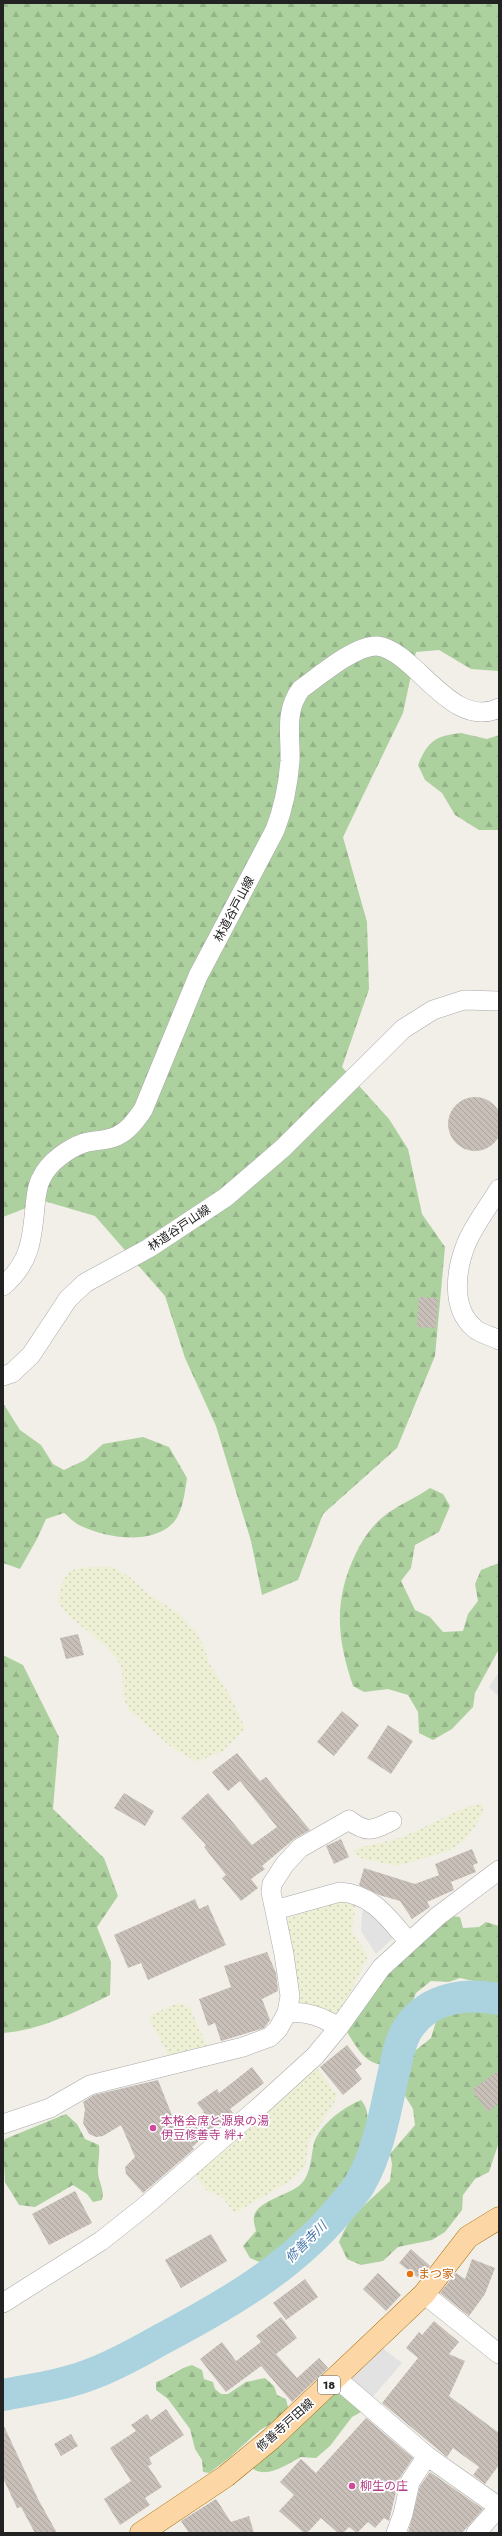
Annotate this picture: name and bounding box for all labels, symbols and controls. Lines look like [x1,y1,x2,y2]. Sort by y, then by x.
street label: 林道谷戸山線 [209,873,259,945]
street label: 林道谷戸山線 [144,1200,214,1256]
place label: 本格会席と源泉の湯 伊豆修善寺 絆+ [161,2112,269,2144]
marker: 本格会席と源泉の湯 伊豆修善寺 絆+ [148,2123,158,2133]
water label: 修善寺川 [281,2215,333,2267]
place label: まつ家 [418,2265,454,2283]
marker: まつ家 [405,2269,415,2279]
road number: 18 [318,2376,340,2394]
street label: 修善寺戸田線 [252,2394,318,2456]
place label: 柳生の庄 [360,2477,408,2495]
marker: 柳生の庄 [347,2481,357,2491]

